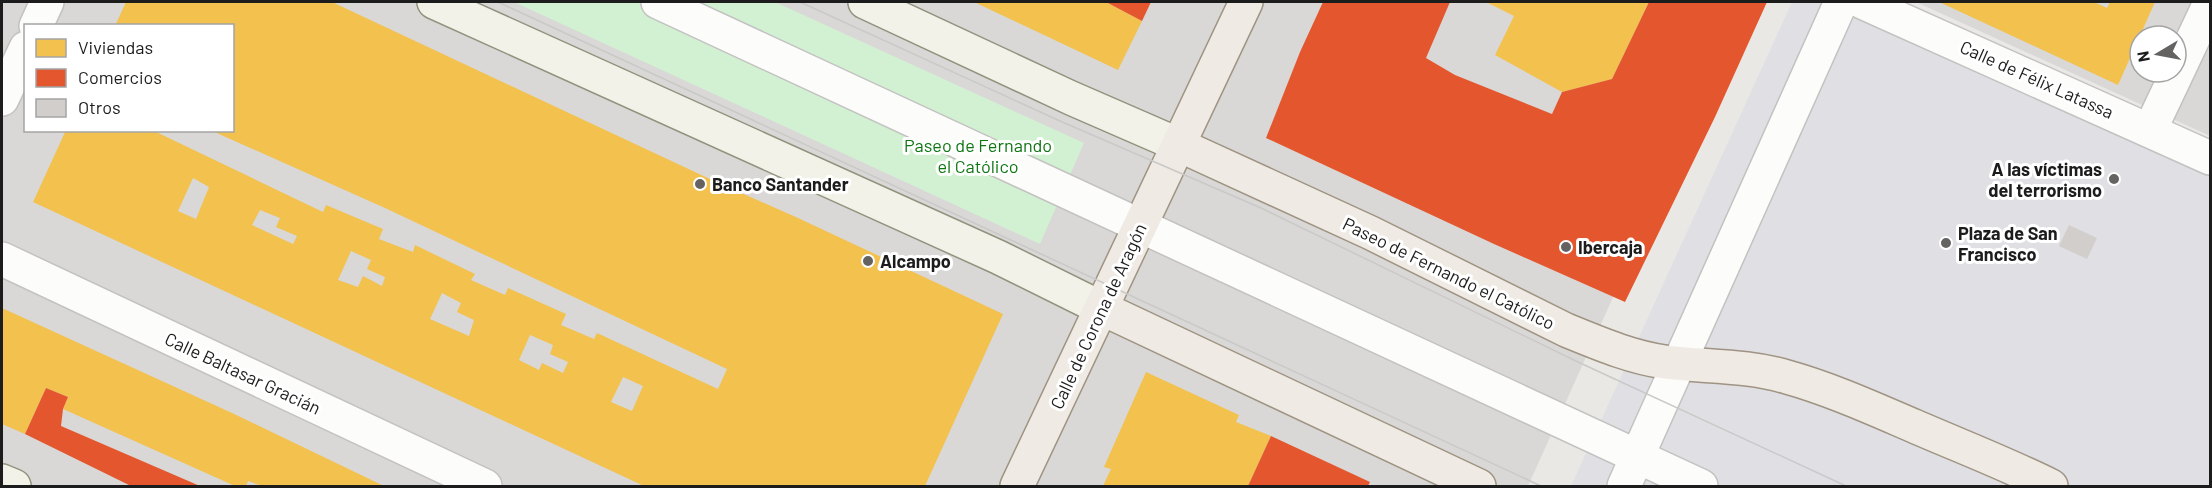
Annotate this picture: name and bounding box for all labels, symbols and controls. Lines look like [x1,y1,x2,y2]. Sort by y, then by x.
legend [24,24,234,132]
north arrow [2128,24,2188,84]
street label: Calle de Félix Latassa [1957,35,2117,123]
text: Viviendas [78,36,153,58]
text: N [2132,50,2153,64]
text: Comercios [78,66,162,88]
text: Otros [78,96,121,118]
park label: Paseo de Fernando el Católico [904,134,1052,177]
place label: A las víctimas del terrorismo [1988,158,2102,201]
marker: A las víctimas del terrorismo [2107,172,2121,186]
place label: Banco Santander [712,173,849,195]
marker: Banco Santander [693,177,707,191]
street label: Paseo de Fernando el Católico [1340,212,1558,334]
street label: Calle de Corona de Aragón [1045,220,1151,412]
place label: Plaza de San Francisco [1958,222,2058,265]
place label: Ibercaja [1578,236,1643,258]
marker: Plaza de San Francisco [1939,236,1953,250]
marker: Ibercaja [1559,240,1573,254]
place label: Alcampo [880,250,951,272]
marker: Alcampo [861,254,875,268]
street label: Calle Baltasar Gracián [162,327,324,419]

